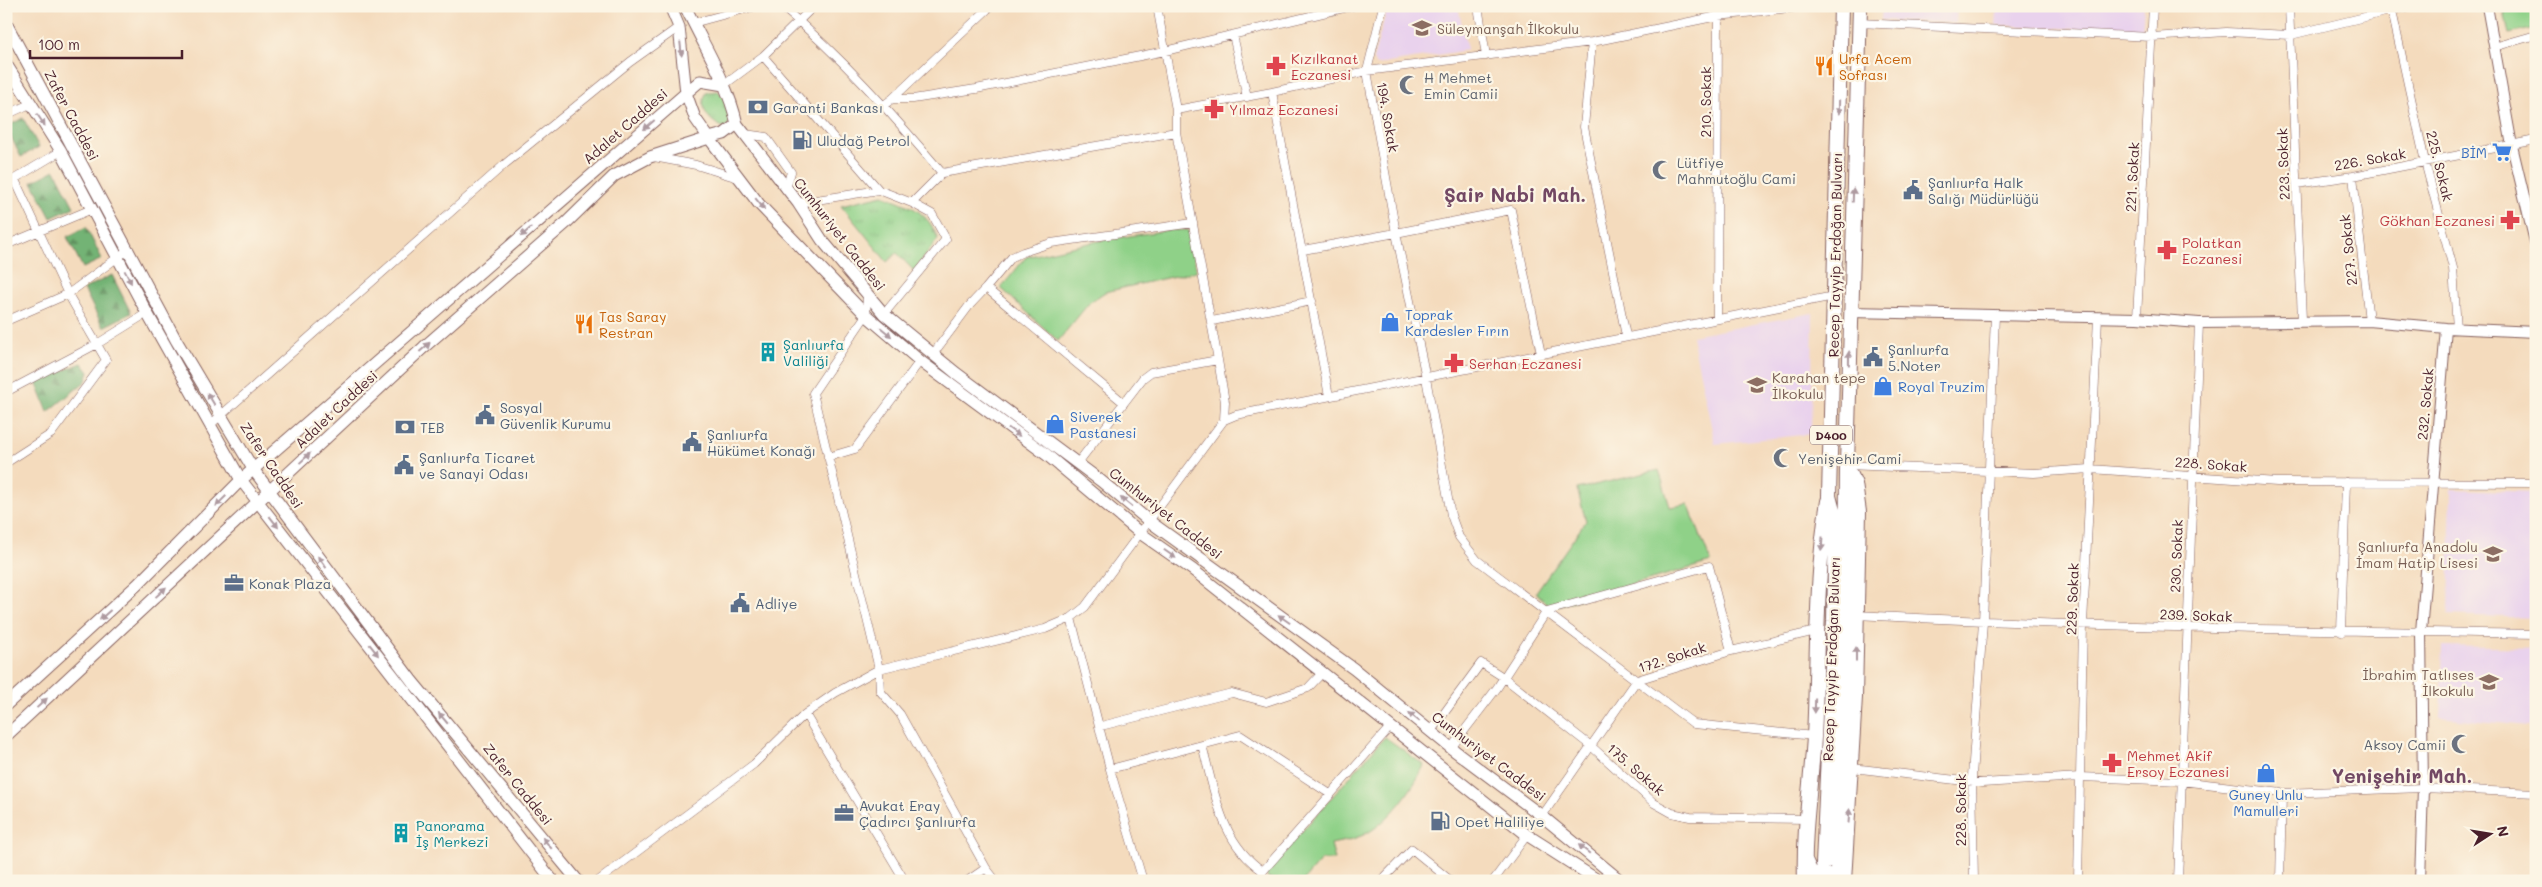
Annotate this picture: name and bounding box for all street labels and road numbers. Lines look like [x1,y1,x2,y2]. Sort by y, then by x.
street label: Zafer Caddesi [40,66,104,164]
street label: 210. Sokak [1696,66,1715,138]
street label: 194. Sokak [1372,80,1404,154]
street label: Adalet Caddesi [579,84,671,168]
street label: 223. Sokak [2272,128,2294,200]
street label: 225. Sokak [2422,129,2458,203]
street label: 221. Sokak [2121,141,2143,213]
street label: 226. Sokak [2333,143,2407,175]
street label: Recep Tayyip Erdoğan Bulvarı [1824,152,1846,358]
street label: Cumhuriyet Caddesi [790,174,890,294]
street label: 227. Sokak [2335,213,2361,287]
street label: Adalet Caddesi [291,366,381,452]
street label: 232. Sokak [2412,367,2438,441]
street label: Zafer Caddesi [236,418,308,512]
road number: D400 [1810,426,1852,444]
street label: 228. Sokak [2174,452,2248,476]
street label: Cumhuriyet Caddesi [1106,463,1226,563]
street label: 230. Sokak [2165,519,2187,593]
street label: Recep Tayyip Erdoğan Bulvarı [1818,556,1844,762]
street label: 229. Sokak [2061,563,2083,635]
street label: 239. Sokak [2159,604,2233,626]
street label: 172. Sokak [1636,637,1708,677]
street label: Cumhuriyet Caddesi [1428,707,1550,805]
street label: Zafer Caddesi [479,739,557,829]
street label: 175. Sokak [1603,739,1669,799]
street label: 228. Sokak [1951,774,1970,846]

